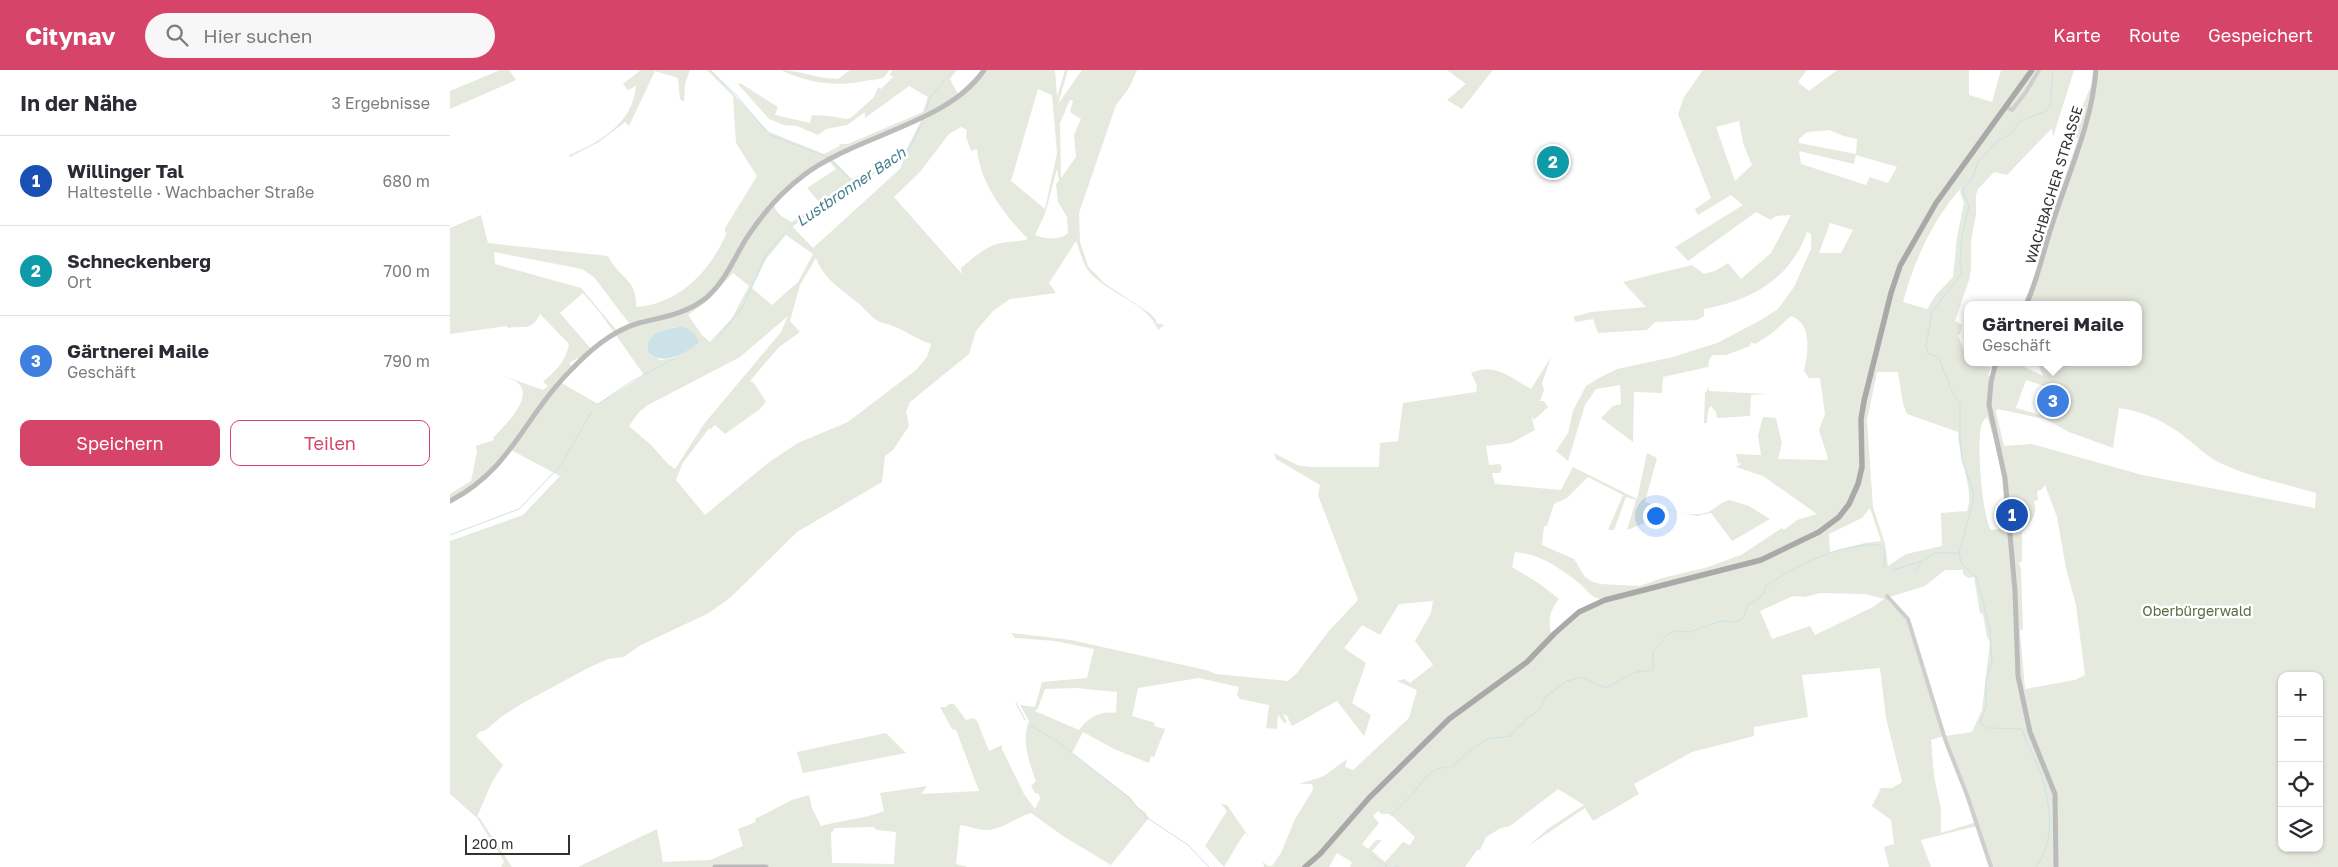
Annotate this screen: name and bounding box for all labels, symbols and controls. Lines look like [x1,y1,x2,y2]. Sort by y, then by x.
search box [145,13,495,58]
text: Citynav [25,21,115,50]
icon: search [163,21,191,49]
text: Hier suchen [203,24,312,47]
text: Karte [2053,24,2101,46]
text: Route [2129,24,2180,46]
text: Gespeichert [2208,24,2313,46]
text: In der Nähe [20,90,137,116]
text: 3 Ergebnisse [331,93,430,113]
street label: WACHBACHER STRASSE [2021,104,2086,266]
water label: Lustbronner Bach [792,143,909,229]
pin: 2 [1537,143,1569,181]
text: Willinger Tal [67,159,184,182]
text: 1 [32,171,40,191]
text: 680 m [382,171,430,191]
text: Haltestelle · Wachbacher Straße [67,182,314,202]
text: Schneckenberg [67,249,211,272]
text: 2 [31,261,41,281]
text: 700 m [384,261,430,281]
text: Ort [67,272,92,292]
popup [1964,301,2142,366]
text: Gärtnerei Maile [1982,312,2124,335]
text: Geschäft [1982,335,2051,355]
text: Gärtnerei Maile [67,339,209,362]
text: 3 [31,351,41,371]
text: 790 m [384,351,430,371]
text: Geschäft [67,362,136,382]
pin: 3 [2037,382,2069,420]
button: Speichern [20,420,220,466]
button: Teilen [230,420,430,466]
pin: 1 [1996,496,2028,534]
your location [1643,503,1669,529]
park label: Oberbürgerwald [2142,602,2252,619]
map controls [2278,672,2323,852]
button: + [2278,672,2323,717]
button: − [2278,717,2323,762]
button: locate [2278,762,2323,807]
button: layers [2278,807,2323,852]
scale bar [465,832,570,855]
text: 200 m [472,835,513,852]

